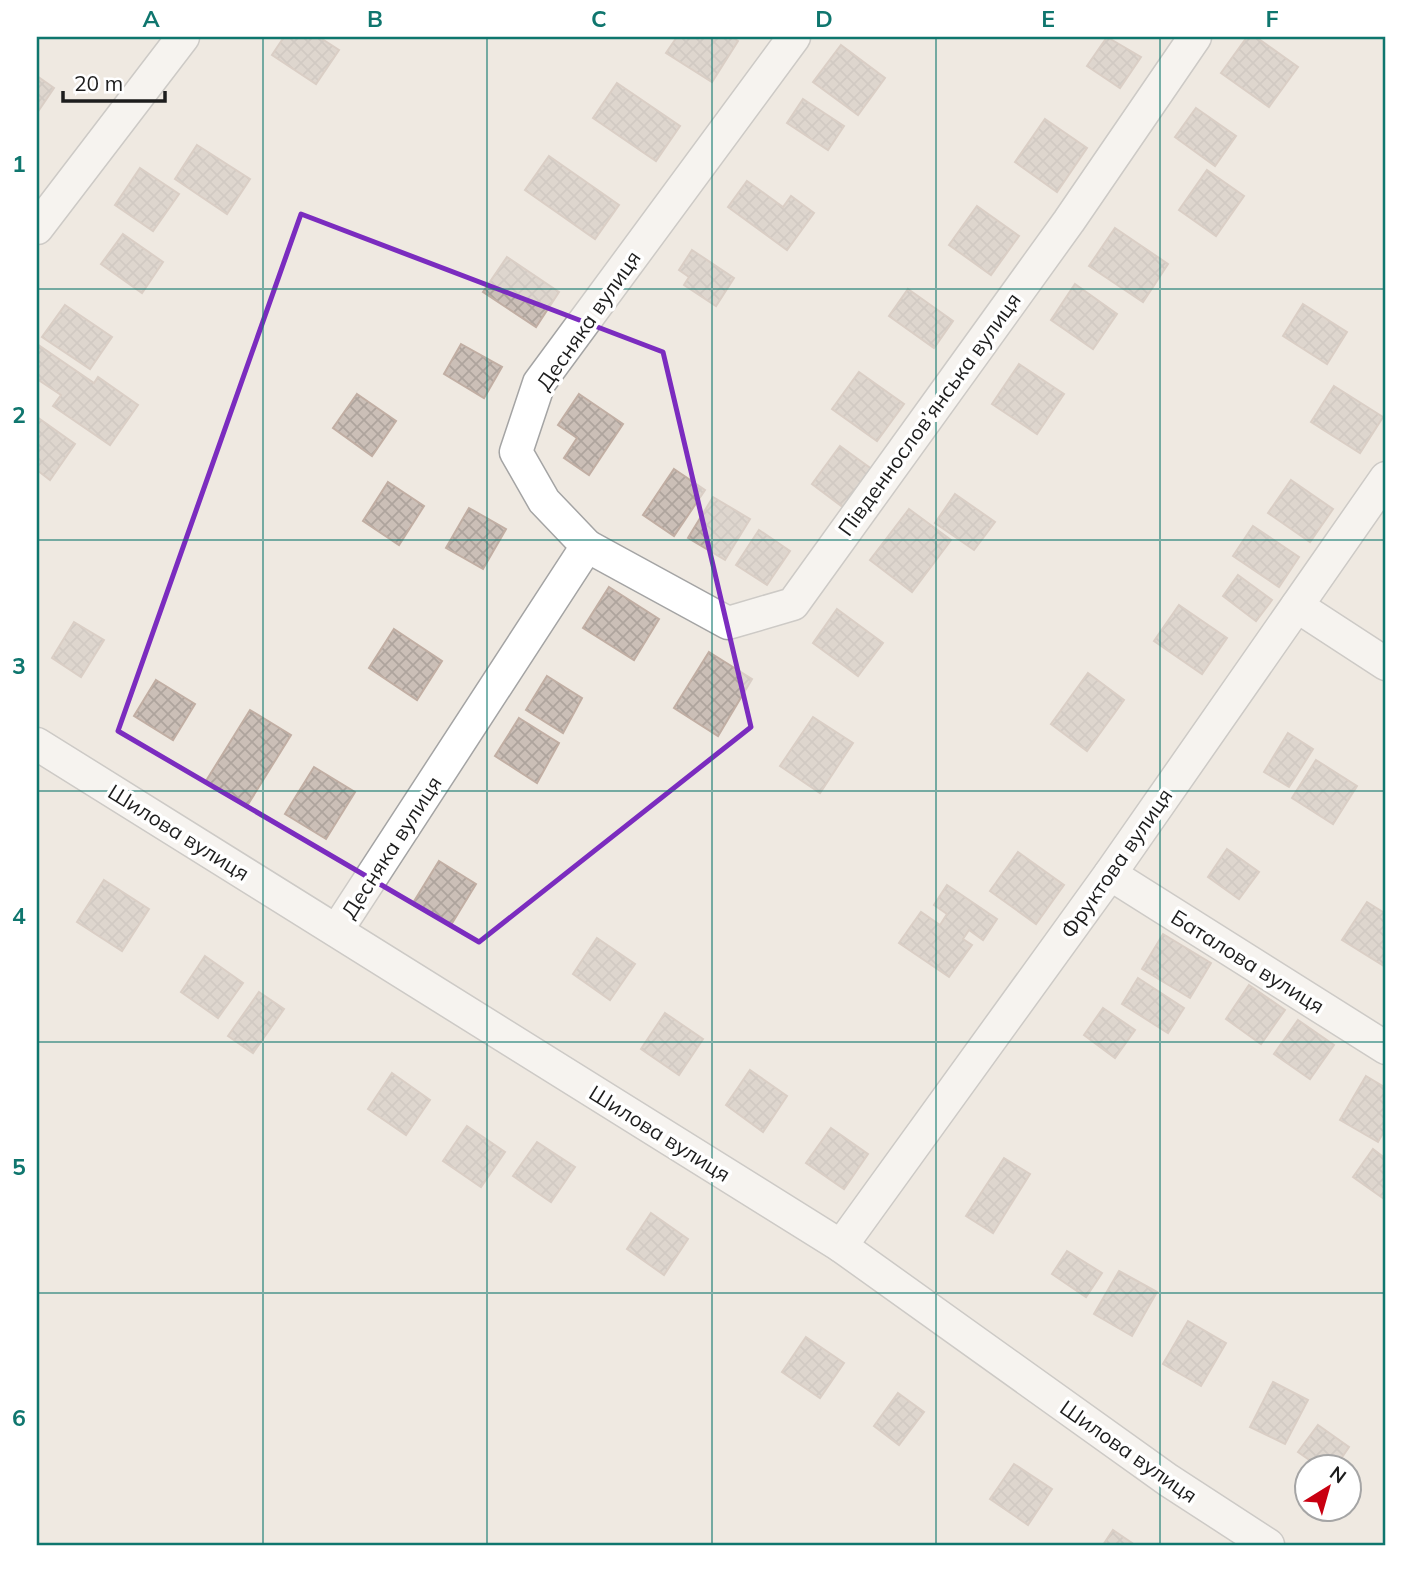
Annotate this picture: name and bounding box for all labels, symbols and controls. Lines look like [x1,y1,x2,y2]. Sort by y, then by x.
text: A [142,4,160,33]
text: B [367,4,383,33]
text: C [591,4,607,33]
text: D [815,4,833,33]
text: E [1041,4,1055,33]
text: F [1265,4,1279,33]
scale bar [63,60,164,104]
text: 20 m [74,70,123,96]
text: 1 [12,149,26,178]
street label: Десняка вулиця [530,245,646,395]
street label: Південнослов’янська вулиця [832,287,1026,541]
text: 2 [12,400,26,429]
text: 3 [12,651,26,680]
street label: Десняка вулиця [335,771,447,923]
street label: Шилова вулиця [104,778,254,886]
street label: Фруктова вулиця [1055,783,1177,943]
text: 4 [12,901,26,930]
street label: Баталова вулиця [1167,903,1329,1019]
street label: Шилова вулиця [585,1079,735,1187]
text: 5 [12,1152,26,1181]
street label: Шилова вулиця [1055,1394,1203,1508]
text: 6 [12,1403,26,1432]
north arrow [1294,1452,1364,1522]
text: N [1325,1461,1351,1488]

